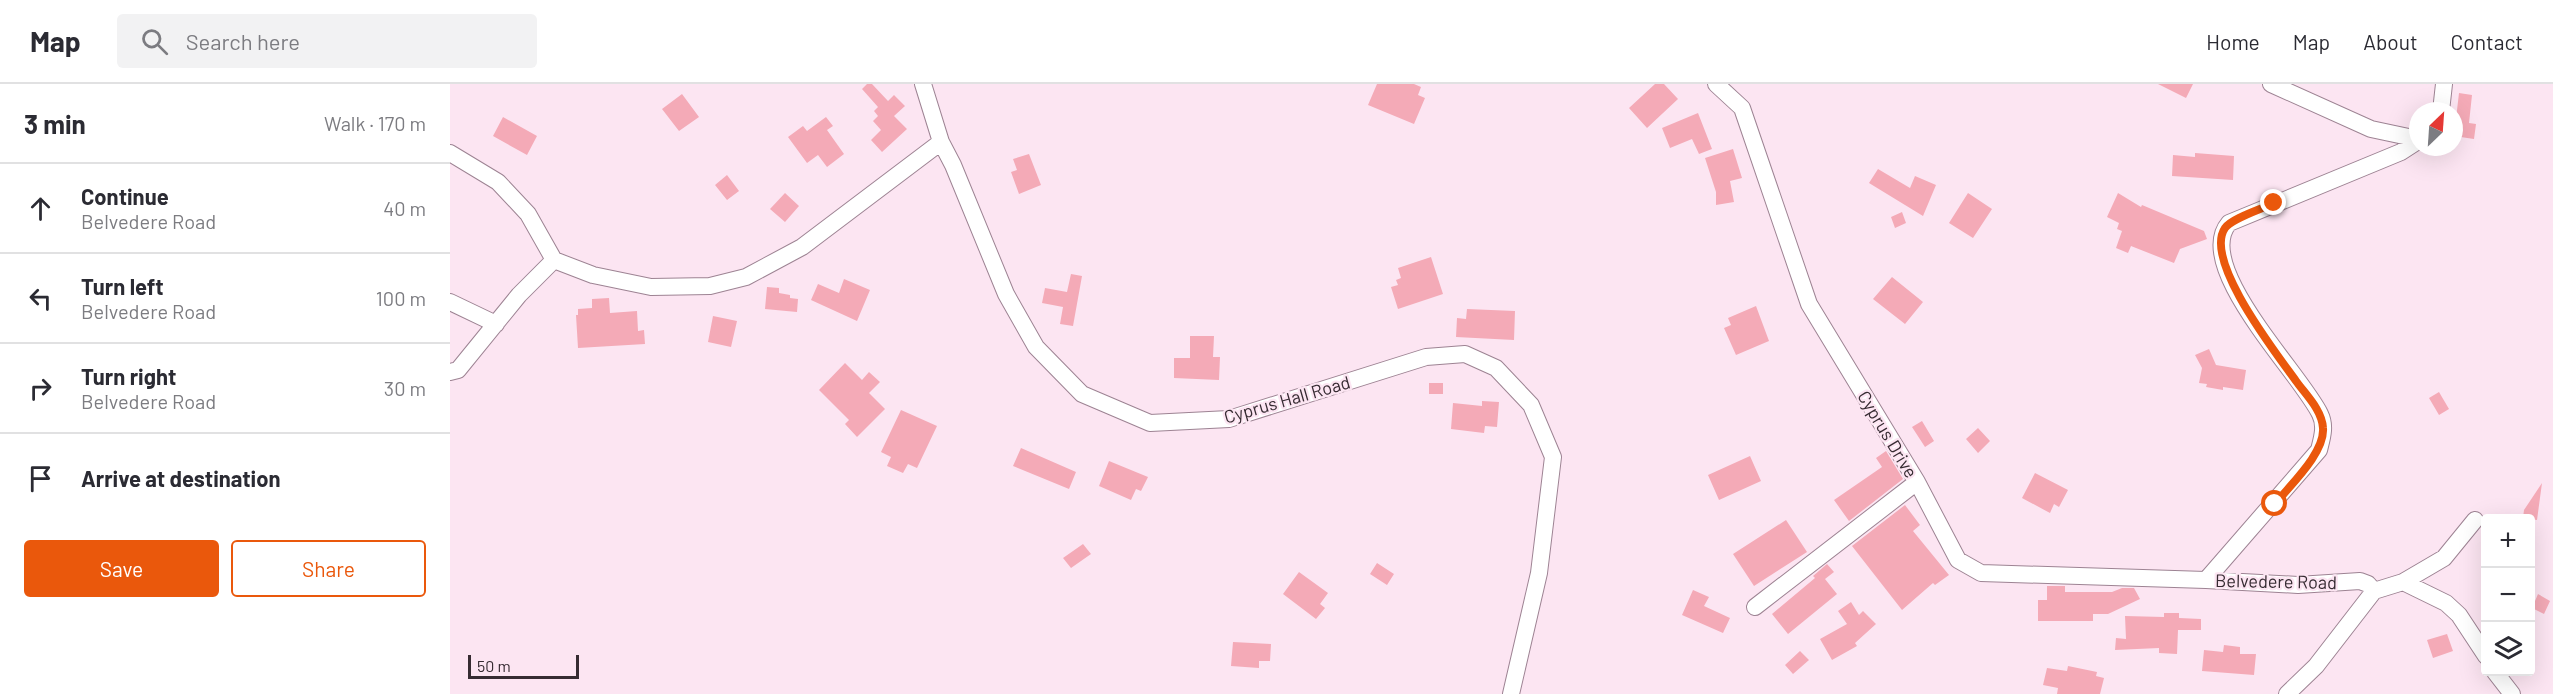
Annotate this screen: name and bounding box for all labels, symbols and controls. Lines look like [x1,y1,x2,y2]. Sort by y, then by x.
search box [117,14,537,68]
text: Map [30,24,81,58]
icon: search [138,25,171,58]
text: Search here [186,28,300,54]
text: Home [2206,29,2260,54]
text: Map [2293,29,2330,54]
text: About [2363,29,2418,54]
text: Contact [2451,29,2523,54]
north arrow [2409,102,2463,156]
text: 3 min [24,108,86,139]
text: Walk · 170 m [324,111,426,135]
text: Continue [81,183,169,209]
route end [2260,189,2286,215]
icon: ahead [24,192,57,225]
text: 40 m [383,196,426,220]
text: Belvedere Road [81,209,216,233]
text: Turn left [81,273,164,299]
icon: left [24,282,57,315]
text: 100 m [376,286,426,310]
text: Belvedere Road [81,299,216,323]
text: Turn right [81,363,176,389]
street label: Cyprus Hall Road [1221,370,1353,428]
icon: right [24,372,57,405]
text: 30 m [384,376,426,400]
street label: Cyprus Drive [1853,386,1923,482]
text: Belvedere Road [81,389,216,413]
icon: arrive [24,462,57,495]
text: Arrive at destination [81,465,280,491]
route start [2261,490,2287,516]
map controls [2481,514,2535,676]
button: + [2481,514,2535,568]
button: Save [24,540,219,597]
button: Share [231,540,426,597]
button: − [2481,568,2535,622]
street label: Belvedere Road [2215,569,2337,593]
button: layers [2481,622,2535,676]
scale bar [468,652,579,680]
text: 50 m [477,656,511,675]

